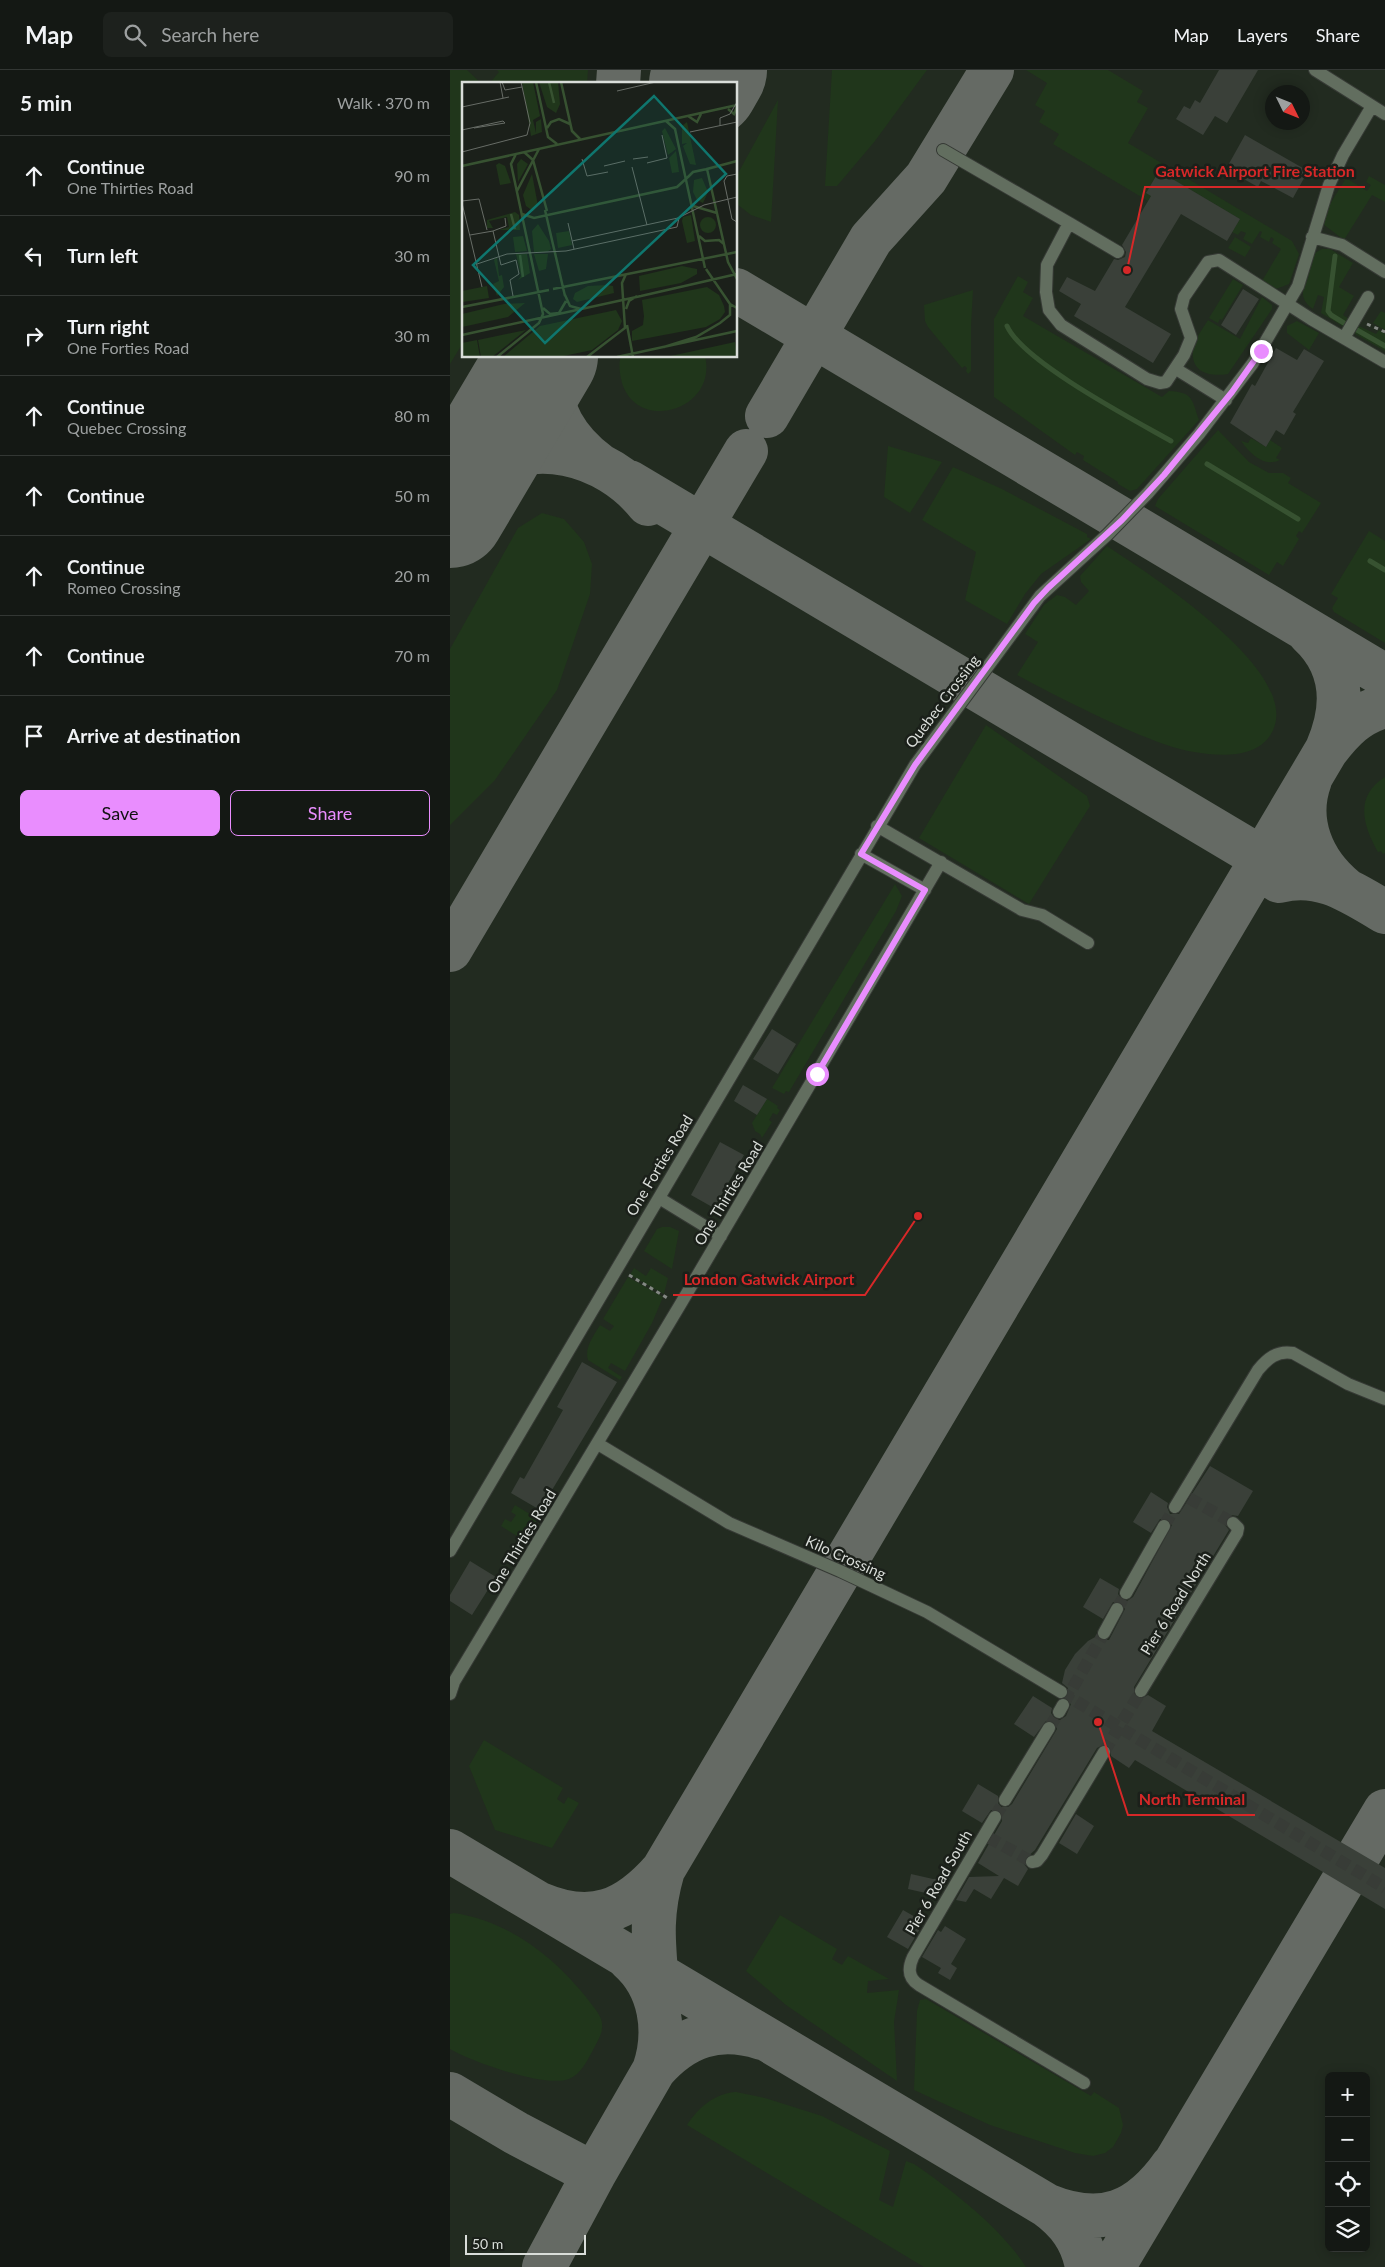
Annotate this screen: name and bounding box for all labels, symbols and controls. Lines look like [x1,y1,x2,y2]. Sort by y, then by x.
search box [103,12,453,57]
text: Map [25,20,73,49]
icon: search [121,21,149,49]
text: Search here [161,23,259,46]
text: Map [1173,24,1209,46]
text: Layers [1237,24,1288,46]
text: Share [1316,24,1360,46]
inset map [462,82,738,358]
north arrow [1265,85,1310,130]
text: 5 min [20,90,72,115]
text: Walk · 370 m [337,93,430,112]
text: Continue [67,155,145,178]
callout: Gatwick Airport Fire Station [1145,156,1365,187]
text: Gatwick Airport Fire Station [1155,161,1355,180]
icon: ahead [20,162,48,190]
text: 90 m [394,166,430,185]
text: One Thirties Road [67,178,193,197]
icon: left [20,242,48,270]
text: Turn left [67,244,138,267]
text: 30 m [394,246,430,265]
text: Turn right [67,315,149,338]
icon: right [20,322,48,350]
text: 30 m [394,326,430,345]
text: One Forties Road [67,338,189,357]
route end [1250,340,1273,363]
text: Continue [67,395,145,418]
icon: ahead [20,402,48,430]
text: 80 m [394,406,430,425]
text: Quebec Crossing [67,418,186,437]
icon: ahead [20,482,48,510]
text: Continue [67,484,145,507]
text: 50 m [394,486,430,505]
text: Continue [67,555,145,578]
icon: ahead [20,562,48,590]
text: 20 m [394,566,430,585]
text: Romeo Crossing [67,578,181,597]
icon: ahead [20,642,48,670]
text: Continue [67,644,145,667]
text: 70 m [394,646,430,665]
street label: Quebec Crossing [901,651,983,751]
icon: arrive [20,722,48,750]
text: Arrive at destination [67,724,240,747]
button: Save [20,790,220,836]
button: Share [230,790,430,836]
route start [806,1063,829,1086]
street label: One Forties Road [622,1111,696,1219]
street label: One Thirties Road [690,1138,766,1248]
callout: London Gatwick Airport [673,1264,865,1295]
text: London Gatwick Airport [684,1269,854,1288]
street label: One Thirties Road [483,1486,559,1596]
street label: Kilo Crossing [803,1531,889,1583]
street label: Pier 6 Road North [1136,1548,1214,1658]
callout: North Terminal [1128,1784,1255,1815]
text: North Terminal [1139,1789,1245,1808]
street label: Pier 6 Road South [901,1826,975,1938]
map controls [1325,2072,1370,2252]
button: + [1325,2072,1370,2117]
button: − [1325,2117,1370,2162]
button: locate [1325,2162,1370,2207]
button: layers [1325,2207,1370,2252]
scale bar [465,2232,586,2255]
text: 50 m [472,2235,503,2252]

